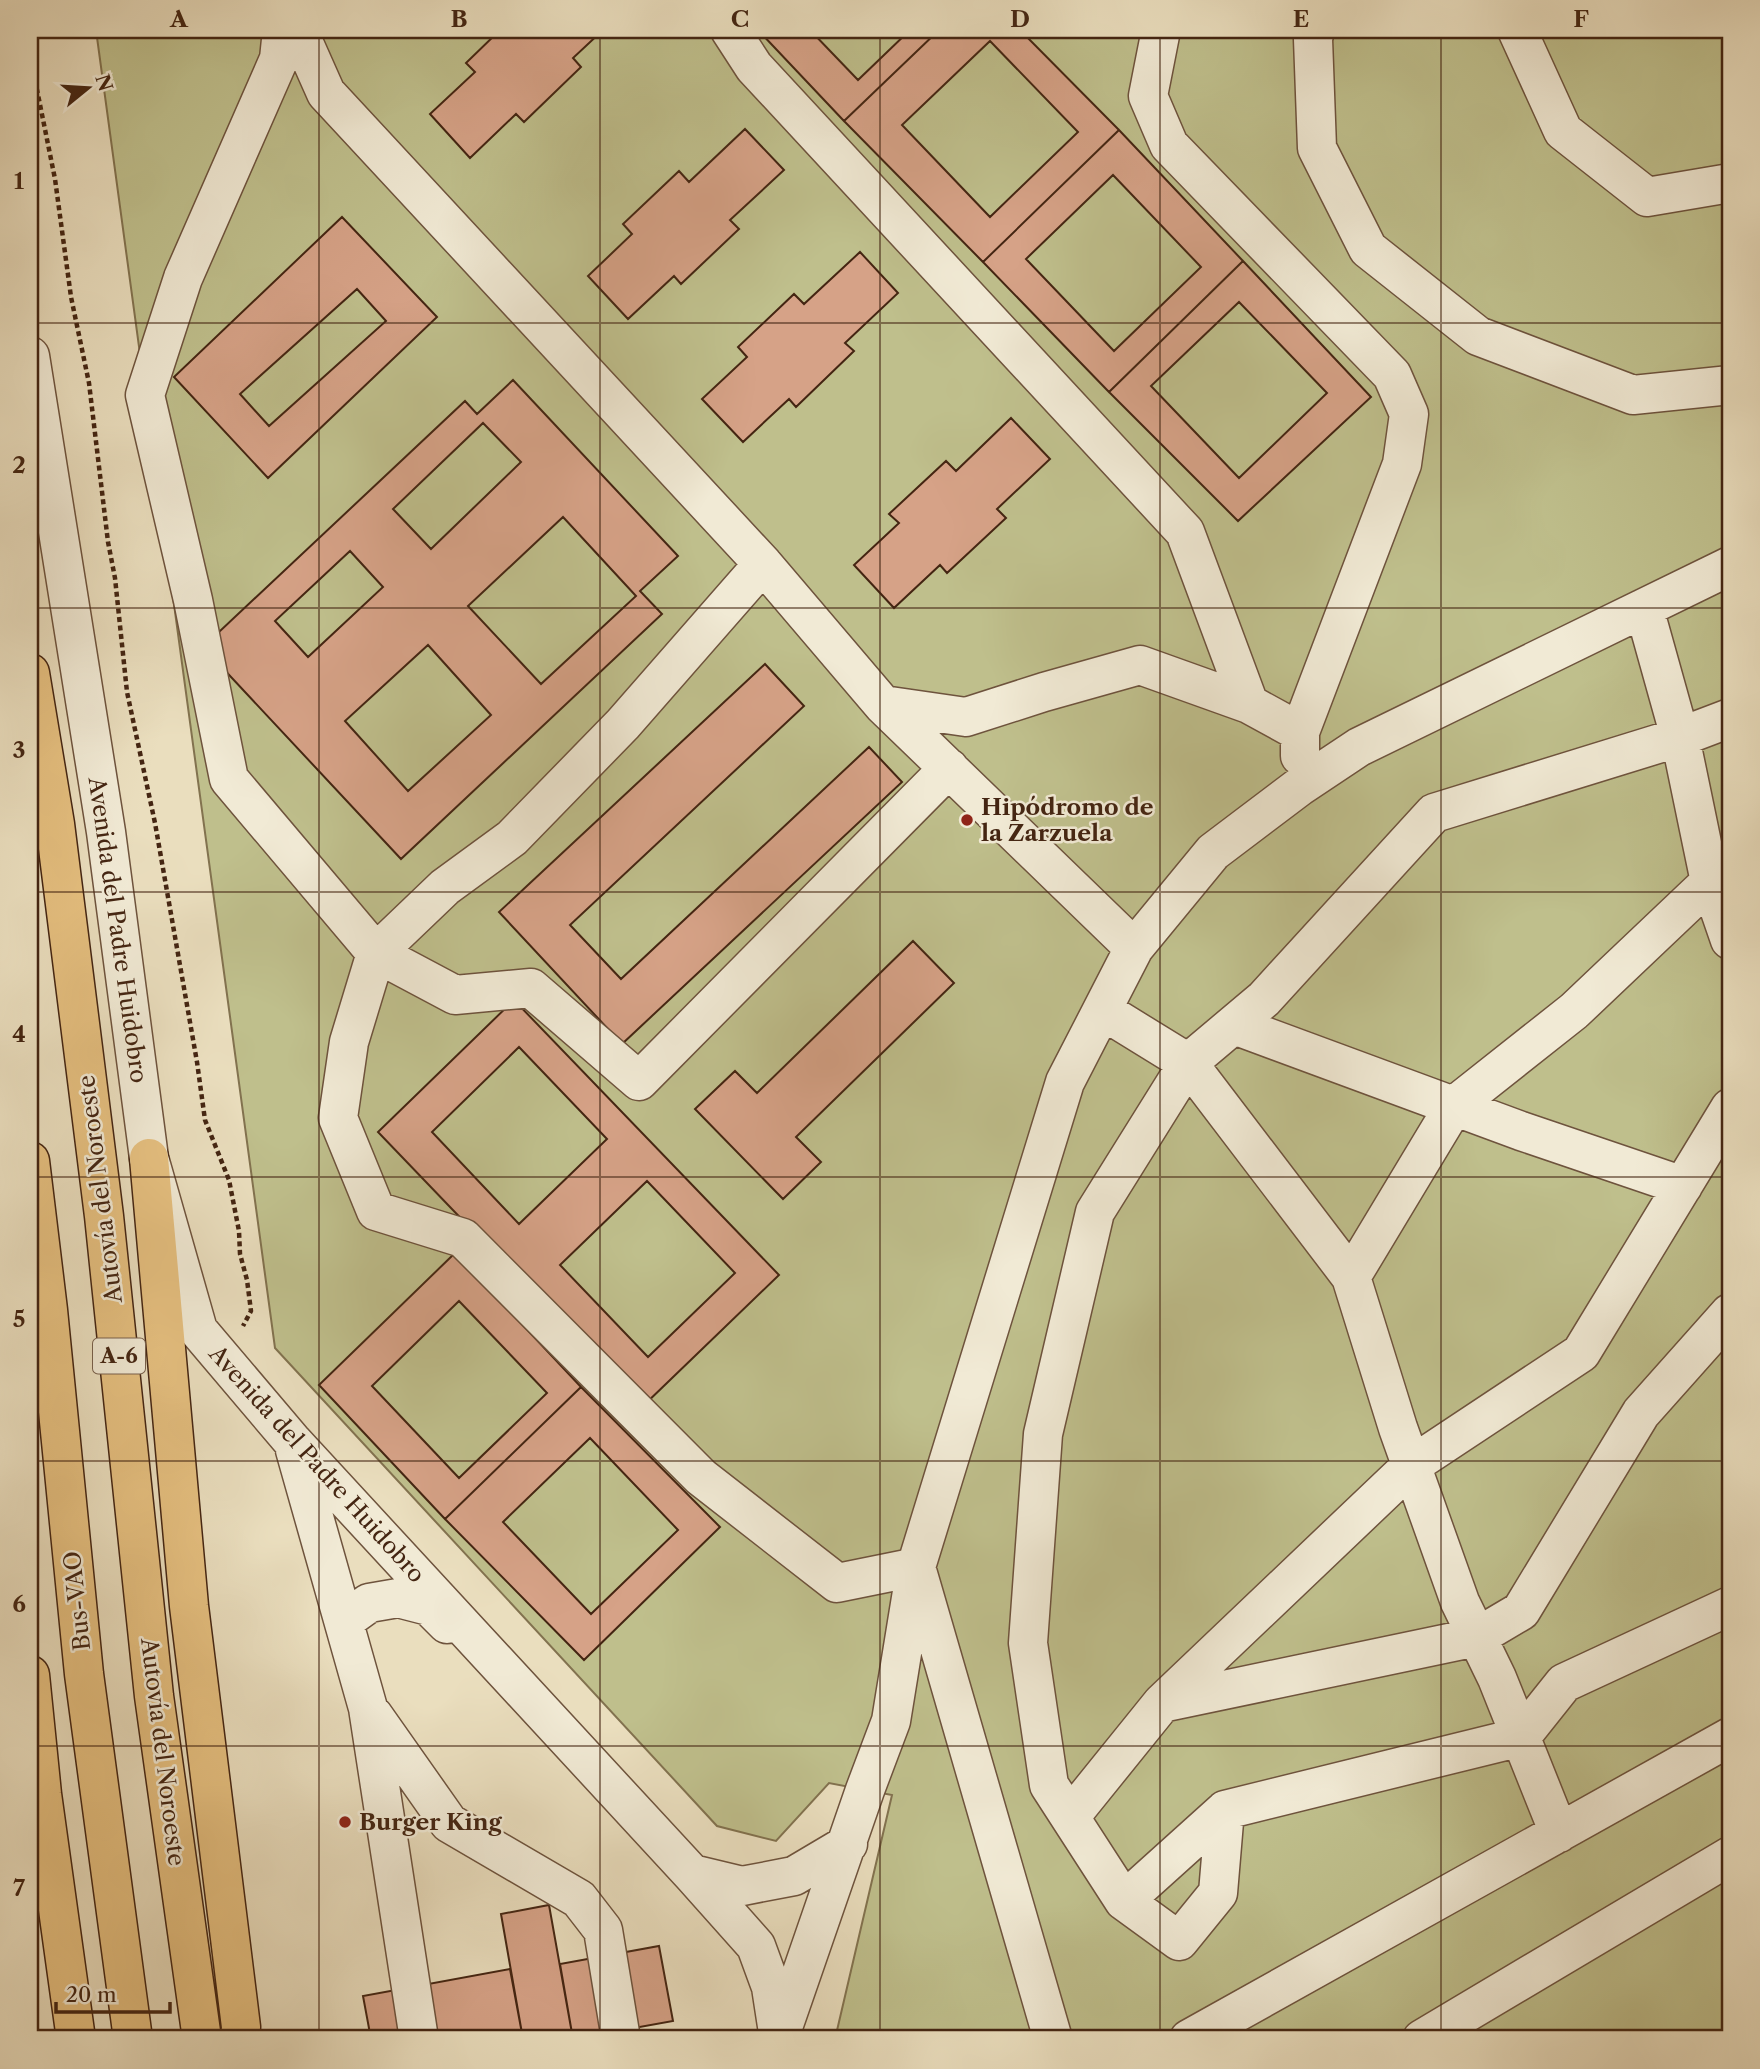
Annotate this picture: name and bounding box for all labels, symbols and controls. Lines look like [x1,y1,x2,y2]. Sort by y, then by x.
text: A [169,5,189,33]
text: B [450,5,468,33]
text: C [731,5,749,33]
text: D [1010,5,1030,33]
text: E [1293,5,1309,33]
text: F [1573,5,1589,33]
north arrow [52,52,122,122]
text: N [90,71,117,94]
text: 1 [14,167,25,195]
text: 2 [12,451,26,479]
text: 3 [13,736,26,764]
street label: Avenida del Padre Huidobro [83,774,153,1085]
place label: Hipódromo de la Zarzuela [981,793,1154,847]
marker: Hipódromo de la Zarzuela [959,812,975,828]
text: 4 [12,1020,26,1048]
street label: Autovía del Noroeste [72,1073,128,1306]
text: 5 [13,1305,25,1333]
road number: A-6 [93,1338,145,1374]
street label: Avenida del Padre Huidobro [203,1339,431,1588]
street label: Bus-VAO [58,1550,96,1652]
text: 6 [12,1590,26,1618]
street label: Autovía del Noroeste [135,1635,191,1868]
place label: Burger King [359,1808,502,1836]
marker: Burger King [337,1814,353,1830]
text: 7 [13,1874,25,1902]
scale bar [56,1971,170,2015]
text: 20 m [66,1982,117,2007]

